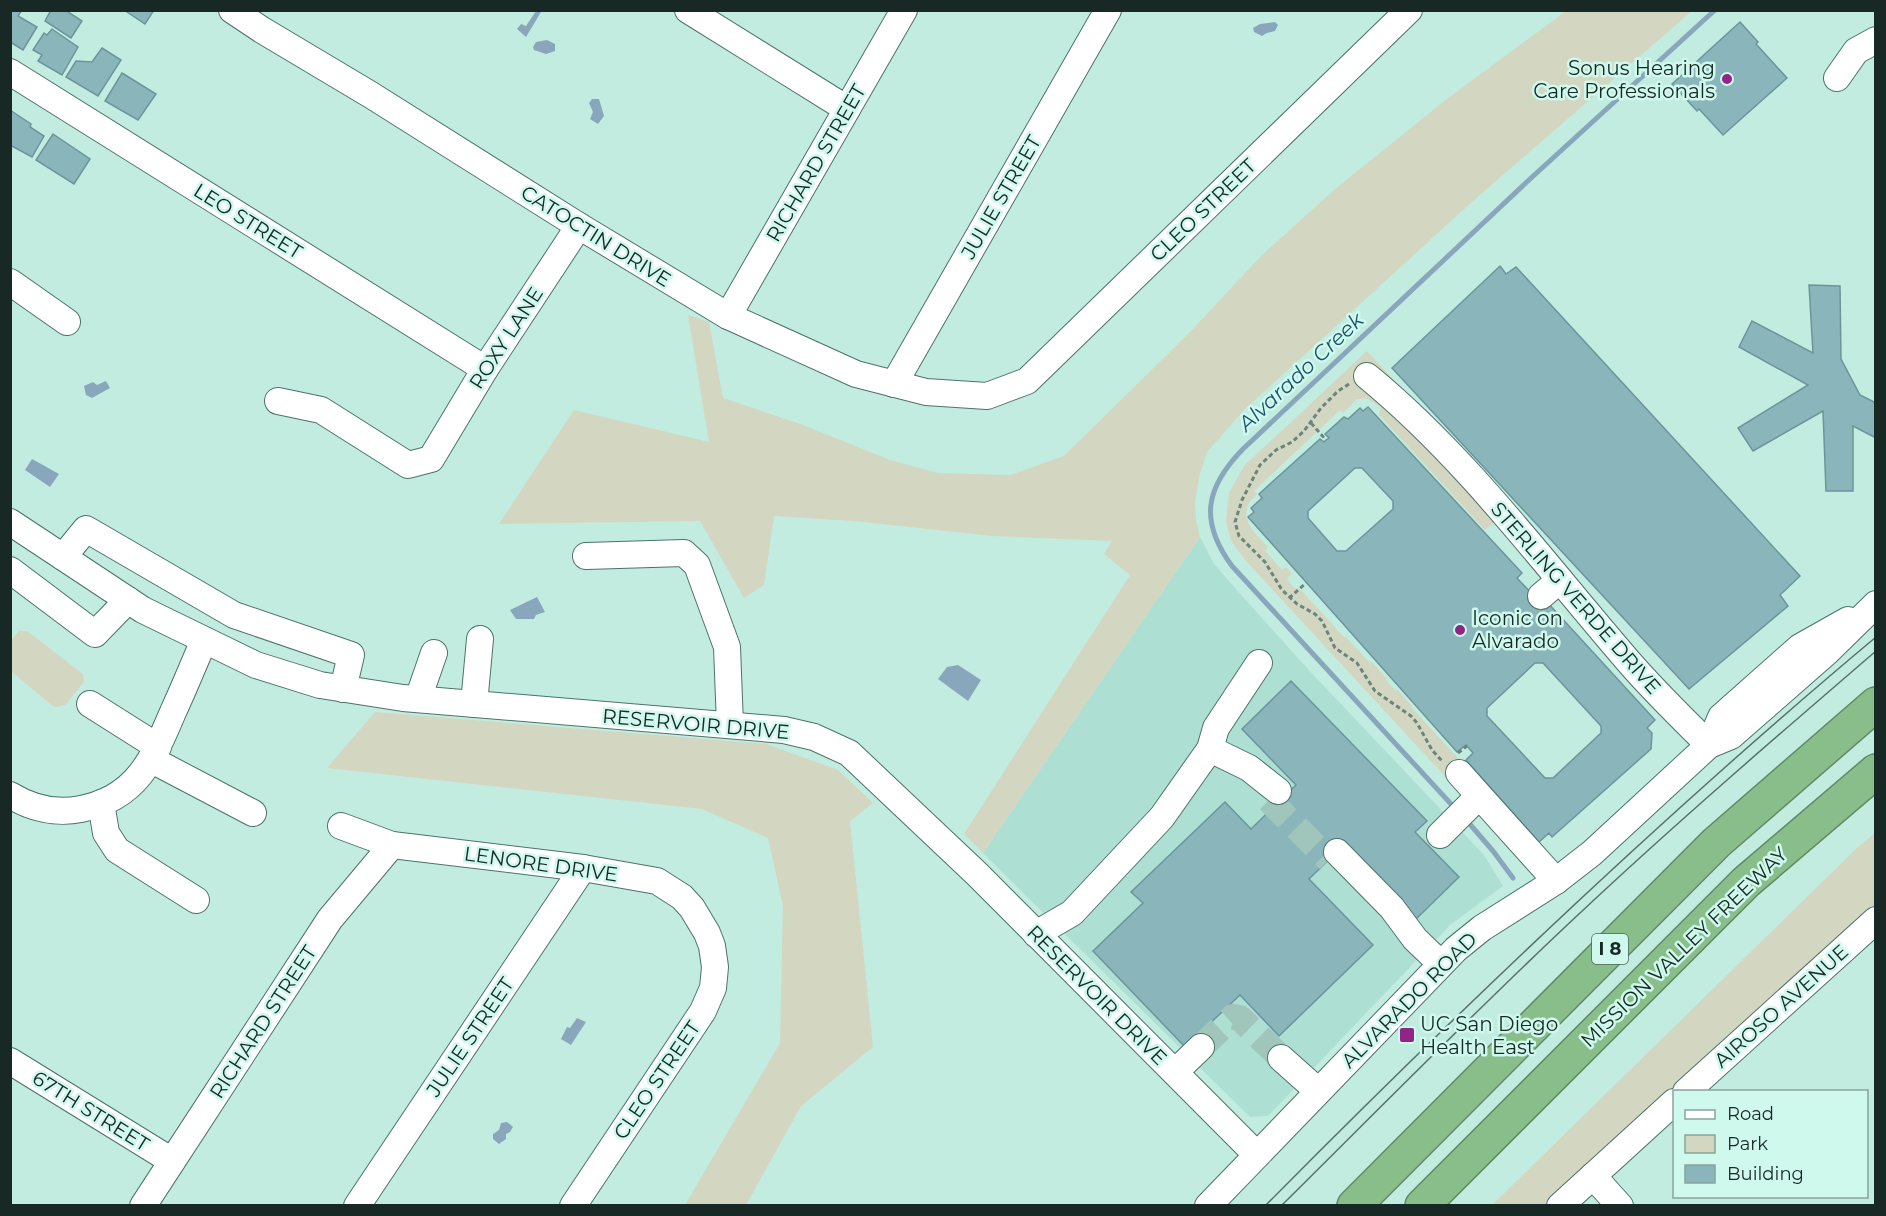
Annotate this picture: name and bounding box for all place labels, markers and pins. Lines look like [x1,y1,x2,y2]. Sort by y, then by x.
place label: Sonus Hearing Care Professionals [1533,56,1715,103]
marker: Sonus Hearing Care Professionals [1720,72,1734,86]
place label: Iconic on Alvarado [1472,606,1563,653]
marker: Iconic on Alvarado [1453,623,1467,637]
place label: UC San Diego Health East [1420,1012,1558,1059]
marker: UC San Diego Health East [1398,1026,1416,1044]

